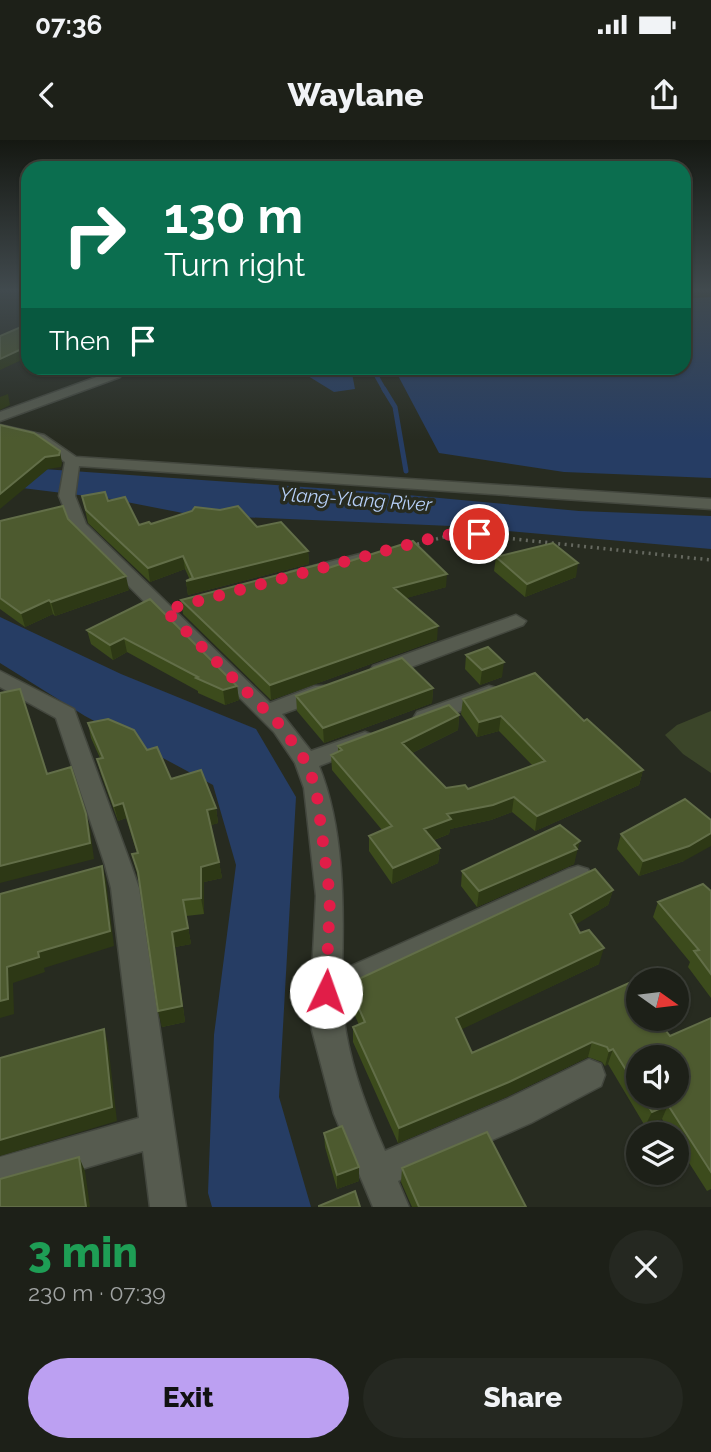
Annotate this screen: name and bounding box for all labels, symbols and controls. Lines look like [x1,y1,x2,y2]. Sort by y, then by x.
text: 07:36 [35,10,102,40]
icon: back [28,76,66,114]
text: Waylane [288,76,423,113]
icon: share [645,76,683,114]
text: 130 m [164,187,303,244]
icon: right [49,189,140,280]
text: Turn right [164,246,305,283]
icon: arrive [124,322,162,360]
text: Then [49,326,110,356]
water label: Ylang-Ylang River [279,483,434,515]
pin [449,504,509,564]
icon: arrive [460,515,498,553]
position arrow [289,955,363,1029]
north arrow [626,968,690,1031]
map controls [626,968,689,1185]
button: sound [626,1045,689,1108]
button: layers [626,1122,689,1185]
text: 3 min [28,1228,138,1277]
button: close [609,1230,683,1304]
text: 230 m · 07:39 [28,1279,166,1306]
button: Exit [28,1358,349,1438]
button: Share [363,1358,683,1438]

